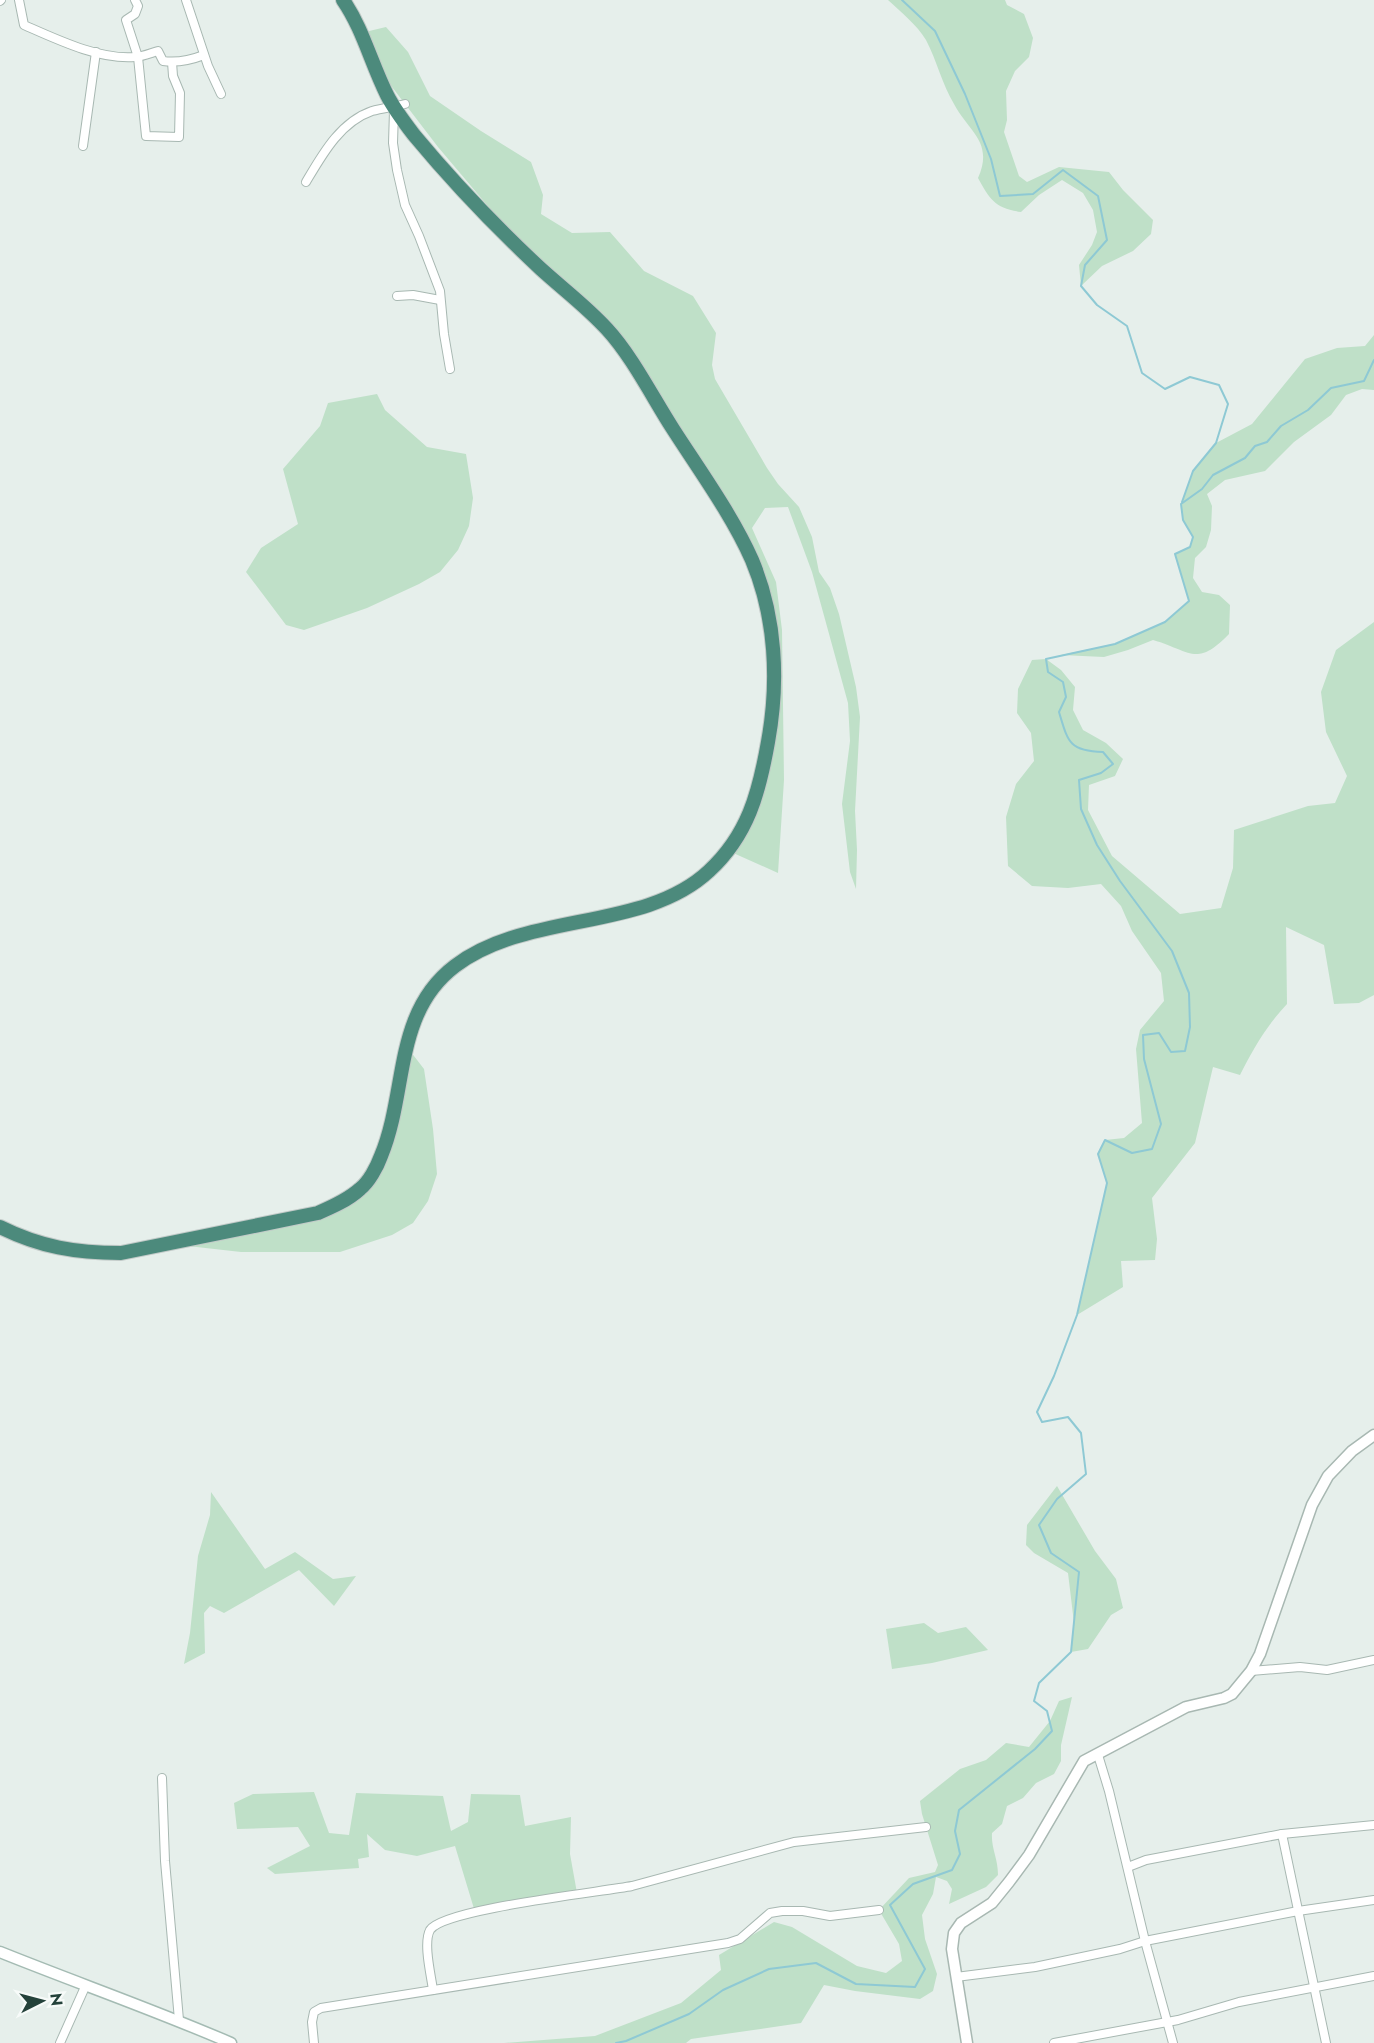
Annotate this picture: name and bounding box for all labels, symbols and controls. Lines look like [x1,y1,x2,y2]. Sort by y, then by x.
north arrow [12,1971,72,2031]
text: N [44,1992,69,2007]

